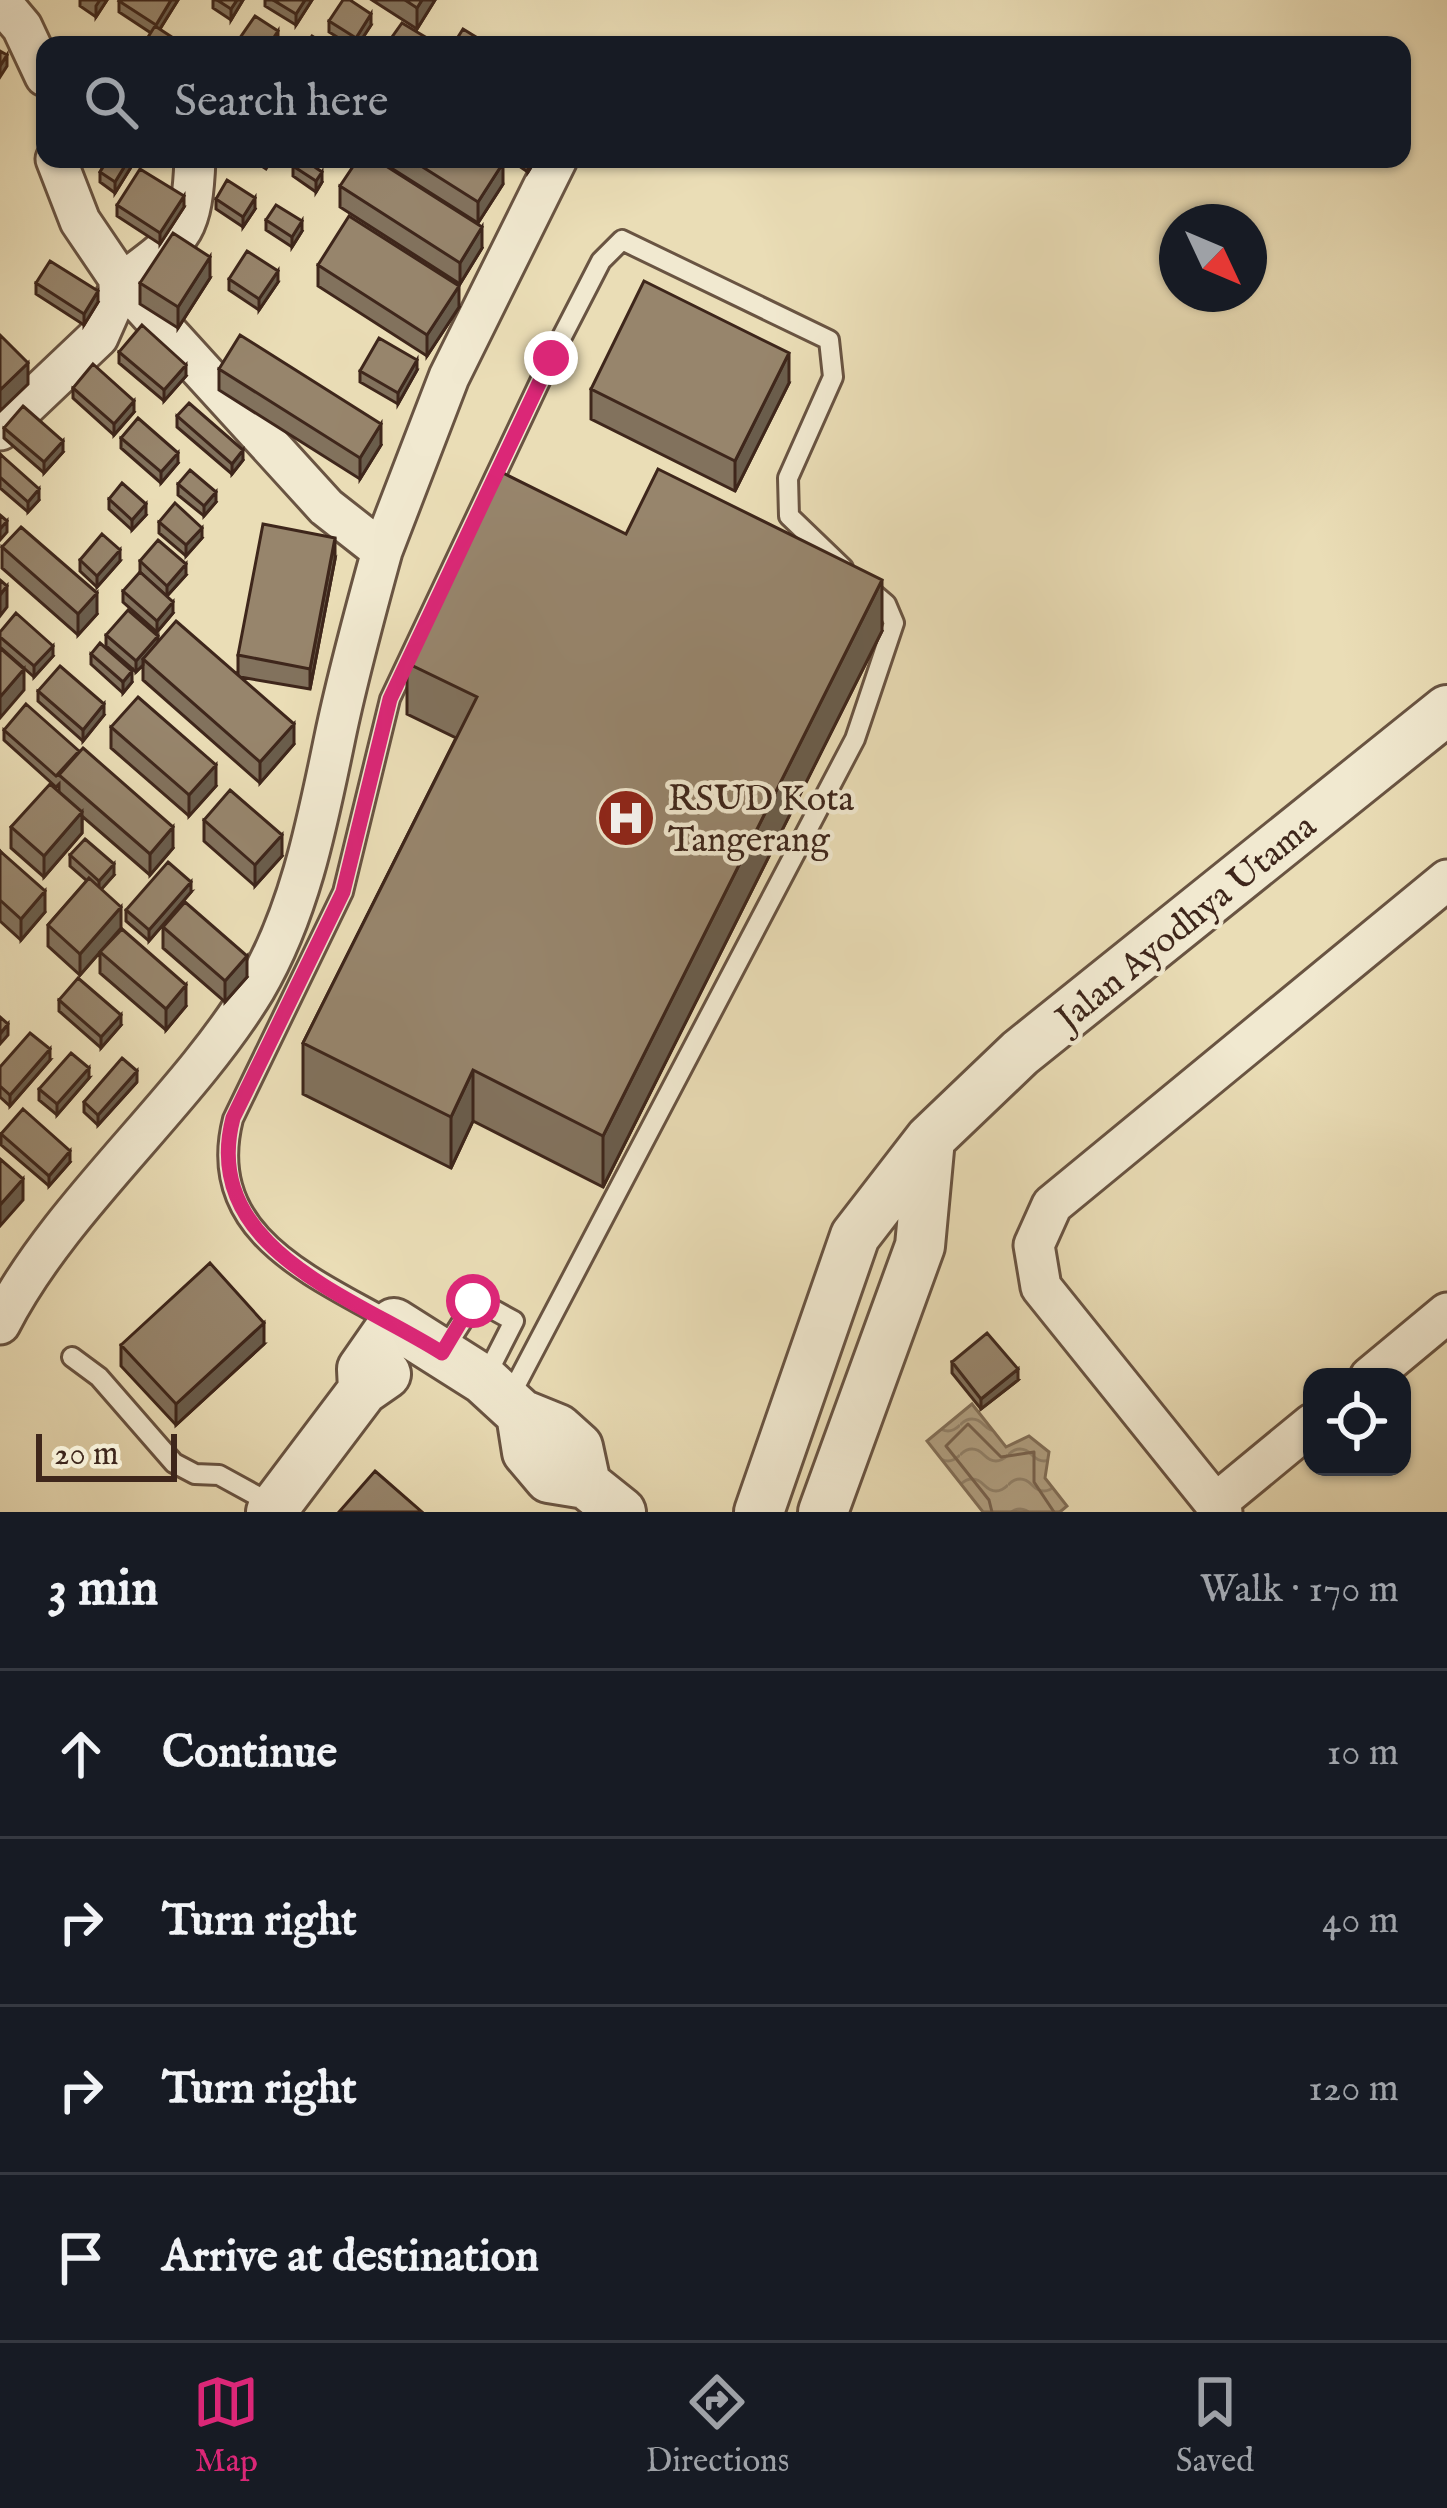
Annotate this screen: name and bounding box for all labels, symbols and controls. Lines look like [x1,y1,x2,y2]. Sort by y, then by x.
search box [36,36,1411,168]
icon: search [78,69,144,135]
text: Search here [174,74,388,131]
north arrow [1159,204,1267,312]
route end [524,331,578,385]
place label: RSUD Kota Tangerang [668,777,855,864]
hospital icon: RSUD Kota Tangerang [595,787,657,849]
street label: Jalan Ayodhya Utama [1044,804,1327,1045]
route start [446,1274,500,1328]
map controls [1303,1368,1411,1476]
button: locate [1303,1368,1411,1476]
scale bar [36,1428,177,1481]
text: 20 m [54,1434,118,1476]
text: 3 min [48,1558,158,1623]
text: Walk · 170 m [1200,1566,1399,1615]
icon: ahead [48,1721,114,1787]
text: Continue [162,1725,337,1782]
text: 10 m [1327,1729,1399,1778]
icon: right [48,1889,114,1955]
text: Turn right [162,1893,357,1950]
text: 40 m [1322,1897,1399,1946]
icon: right [48,2057,114,2123]
text: Turn right [162,2061,357,2118]
text: 120 m [1308,2065,1399,2114]
icon: arrive [48,2225,114,2291]
text: Arrive at destination [162,2229,539,2286]
tab: Map [193,2369,259,2483]
tab: Directions [646,2369,789,2483]
tab: Saved [1176,2369,1254,2483]

